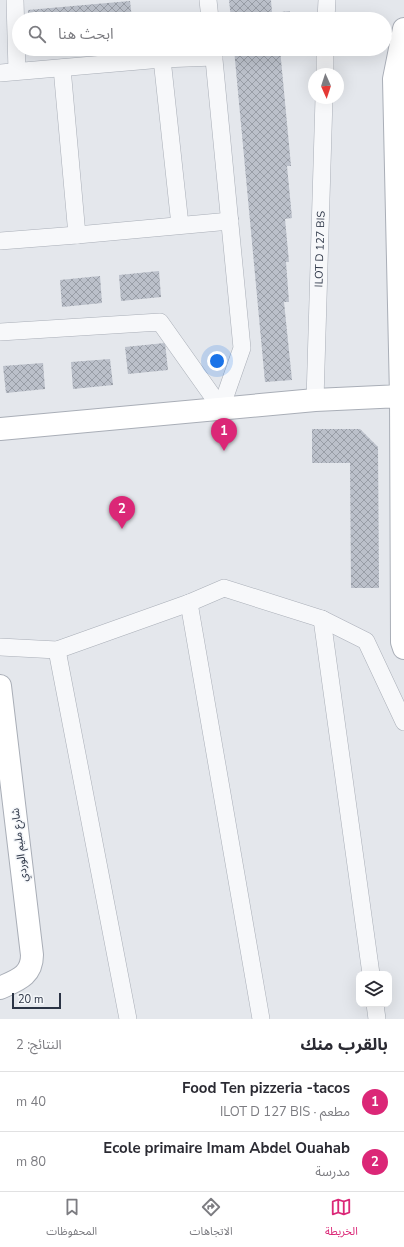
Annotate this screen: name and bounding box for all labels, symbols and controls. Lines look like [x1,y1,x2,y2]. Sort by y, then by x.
search box [12,12,392,56]
icon: search [26,23,48,45]
text: ابحث هنا [58,24,114,44]
north arrow [308,68,344,104]
street label: ILOT D 127 BIS [311,210,329,288]
your location [207,351,227,371]
pin: 1 [211,418,237,451]
pin: 2 [109,496,135,529]
street label: شارع مليم الوردي [7,807,33,883]
map controls [356,971,392,1007]
button: layers [356,971,392,1007]
scale bar [12,991,61,1010]
text: 20 m [18,992,43,1007]
text: بالقرب منك [301,1033,388,1056]
text: النتائج: 2 [16,1036,62,1054]
text: Food Ten pizzeria -tacos [182,1078,350,1098]
text: 40 m [16,1093,46,1111]
text: 1 [371,1093,379,1111]
text: مطعم · ILOT D 127 BIS [220,1103,350,1121]
text: Ecole primaire Imam Abdel Ouahab [103,1138,350,1158]
text: 80 m [16,1153,46,1171]
text: 2 [371,1153,379,1171]
text: مدرسة [315,1163,350,1181]
tab: المحفوظات [46,1196,97,1243]
tab: الاتجاهات [190,1196,233,1243]
tab: الخريطة [325,1196,358,1243]

